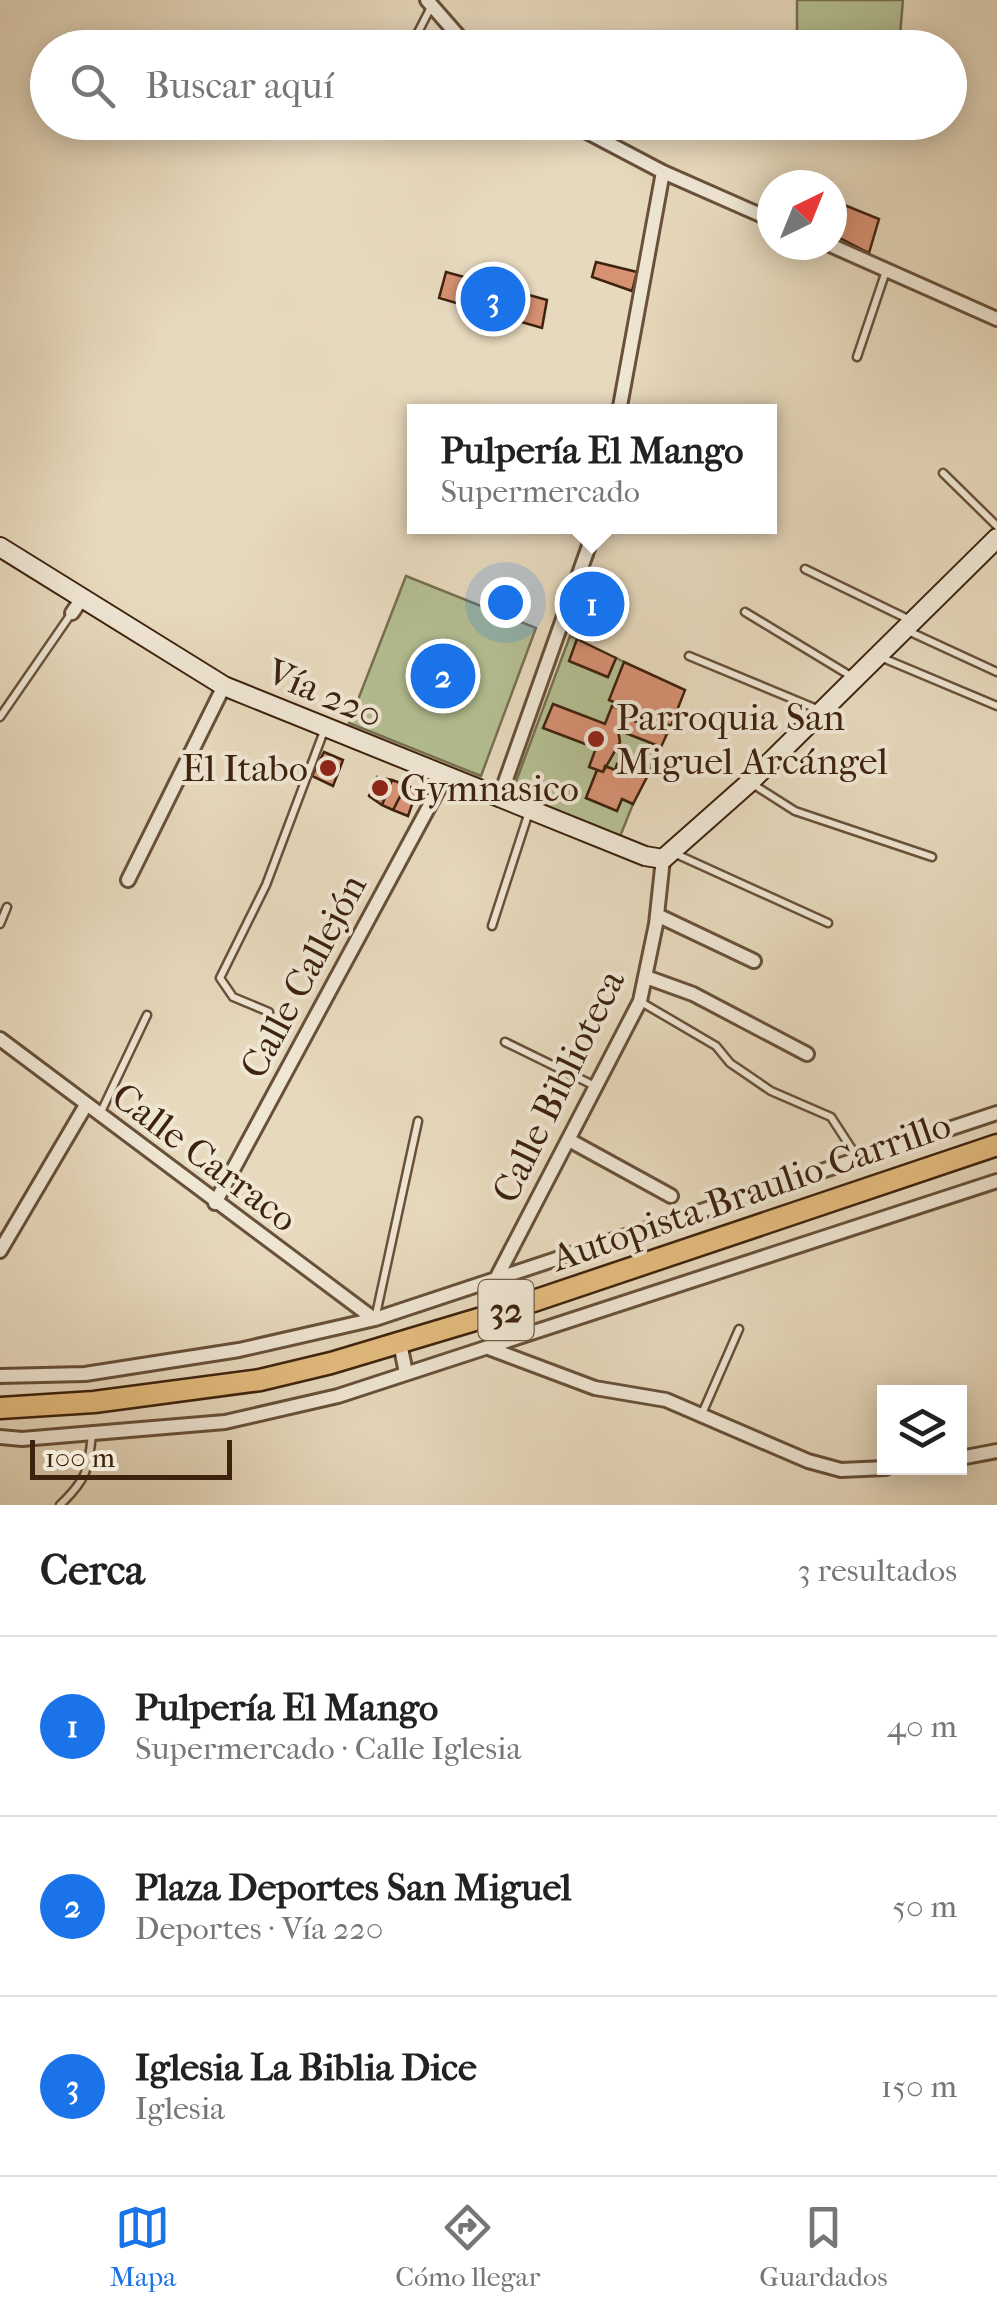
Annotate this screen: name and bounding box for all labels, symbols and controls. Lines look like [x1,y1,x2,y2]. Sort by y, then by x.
search box [30,30,967,140]
icon: search [65,58,120,113]
text: Buscar aquí [145,63,334,108]
north arrow [757,170,847,260]
pin: 3 [460,262,526,336]
popup [407,404,777,534]
text: Pulpería El Mango [440,428,744,473]
text: Supermercado [440,473,640,510]
pin: 1 [560,566,624,642]
your location [480,577,531,628]
pin: 2 [410,638,476,714]
street label: Vía 220 [259,649,389,738]
place label: Parroquia San Miguel Arcángel [616,695,888,784]
marker: Parroquia San Miguel Arcángel [585,728,607,750]
place label: El Itabo [182,746,308,791]
marker: El Itabo [317,757,339,779]
place label: Gymnasico [400,766,579,811]
marker: Gymnasico [369,777,391,799]
street label: Calle Callejón [231,867,376,1086]
street label: Calle Biblioteca [483,962,634,1210]
street label: Calle Carraco [103,1073,306,1242]
street label: Autopista Braulio Carrillo [544,1102,957,1282]
road number: 32 [478,1280,534,1340]
map controls [877,1385,967,1475]
button: layers [877,1385,967,1475]
scale bar [30,1435,232,1480]
text: 100 m [45,1441,115,1474]
text: Cerca [40,1546,145,1595]
text: 3 resultados [798,1552,957,1589]
text: Pulpería El Mango [135,1685,438,1730]
text: 1 [67,1708,78,1745]
text: 40 m [887,1708,957,1745]
text: Supermercado · Calle Iglesia [135,1730,521,1767]
text: Plaza Deportes San Miguel [135,1865,572,1910]
text: 2 [64,1888,81,1925]
text: 50 m [892,1888,957,1925]
text: Deportes · Vía 220 [135,1910,383,1947]
text: Iglesia La Biblia Dice [135,2045,477,2090]
text: 3 [66,2068,79,2105]
text: 150 m [881,2068,957,2105]
text: Iglesia [135,2090,225,2127]
tab: Mapa [109,2200,176,2293]
tab: Cómo llegar [395,2200,540,2293]
tab: Guardados [759,2200,888,2293]

